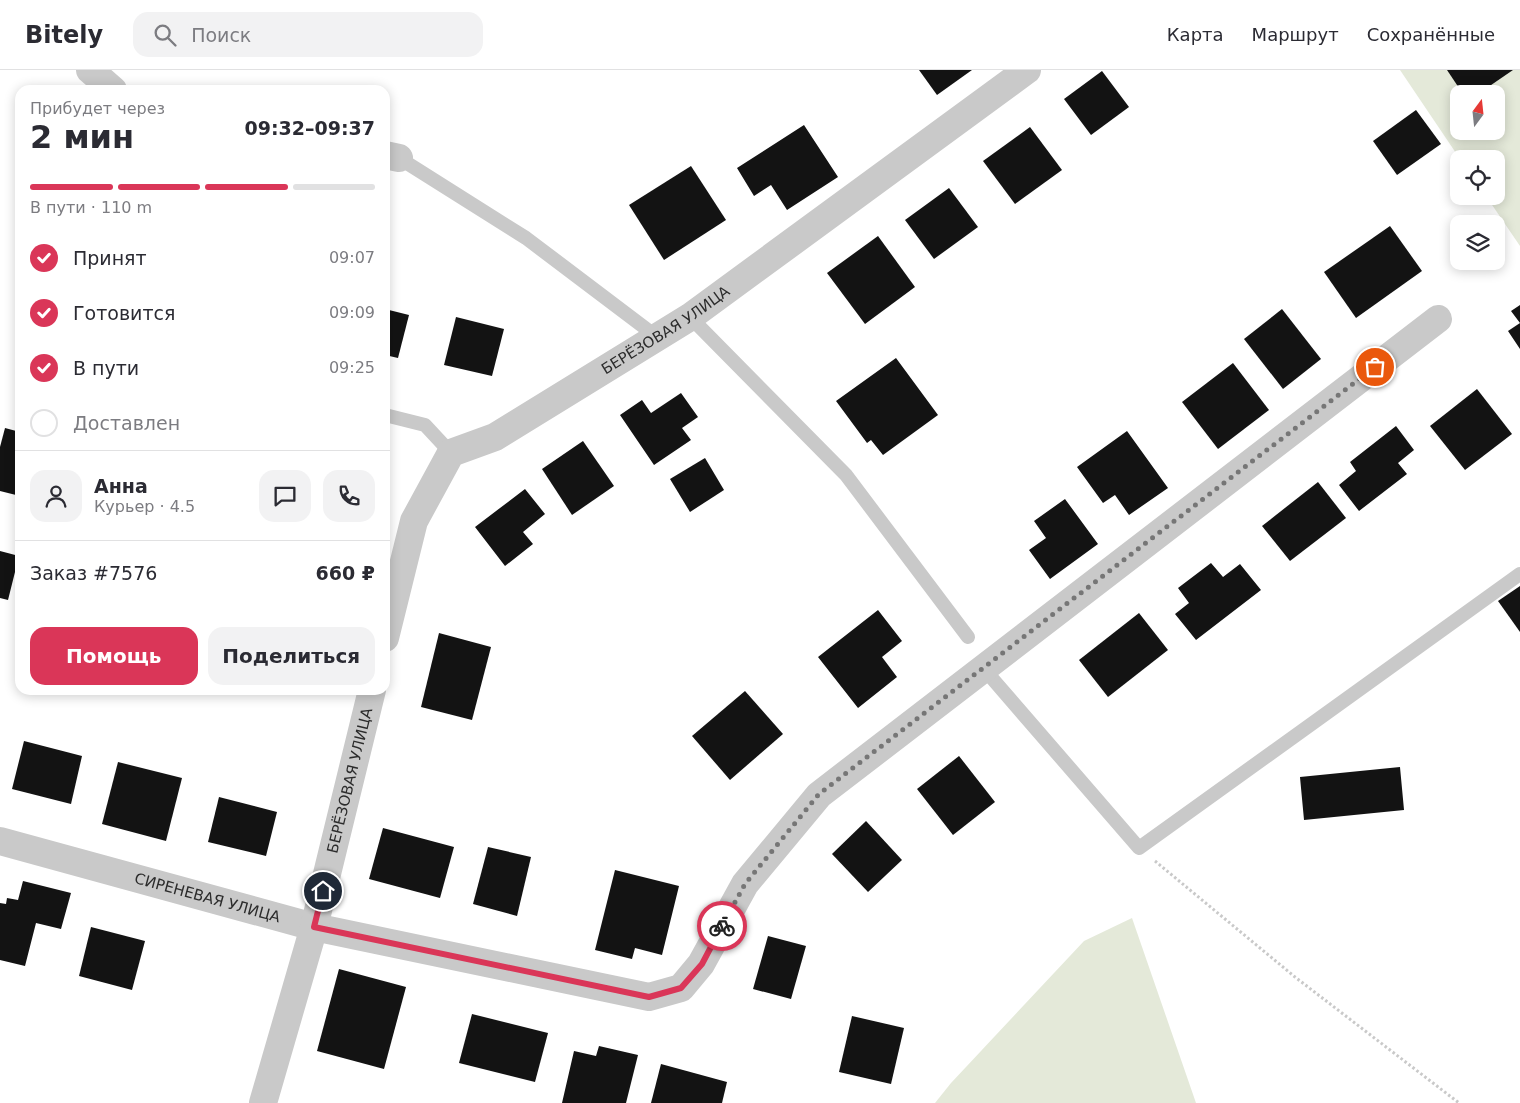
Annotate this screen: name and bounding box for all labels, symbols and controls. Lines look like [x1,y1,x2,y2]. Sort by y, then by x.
search box [133,12,483,57]
text: Bitely [25,21,103,49]
icon: search [151,21,179,49]
text: Поиск [191,24,251,46]
text: Карта [1167,24,1224,45]
text: Маршрут [1252,24,1339,45]
text: Сохранённые [1367,24,1495,45]
north arrow [1450,85,1505,140]
map controls [1450,85,1505,270]
text: Прибудет через [30,99,165,118]
text: 09:32–09:37 [245,117,375,139]
text: 2 мин [30,118,134,156]
button: locate [1450,150,1505,205]
text: В пути · 110 m [30,198,152,217]
button: layers [1450,215,1505,270]
icon: check [30,244,58,272]
text: Принят [73,247,147,269]
text: 09:07 [329,248,375,267]
street label: БЕРЁЗОВАЯ УЛИЦА [598,282,734,378]
icon: check [30,299,58,327]
text: Готовится [73,302,175,324]
text: 09:09 [329,303,375,322]
pin [1354,346,1396,388]
icon: bag [1361,353,1389,381]
icon: check [30,354,58,382]
text: В пути [73,357,139,379]
text: 09:25 [329,358,375,377]
text: Доставлен [73,412,180,434]
button: person [30,470,82,522]
button: chat [259,470,311,522]
button: phone [323,470,375,522]
text: Анна [94,475,148,497]
text: Курьер · 4.5 [94,497,195,516]
text: Заказ #7576 [30,562,157,584]
text: 660 ₽ [316,562,375,584]
button: Помощь [30,627,198,685]
button: Поделиться [208,627,375,685]
street label: БЕРЁЗОВАЯ УЛИЦА [323,705,376,855]
street label: СИРЕНЕВАЯ УЛИЦА [132,869,283,927]
pin [302,870,344,912]
icon: home [309,877,337,905]
courier [697,901,747,951]
icon: bike [708,912,736,940]

